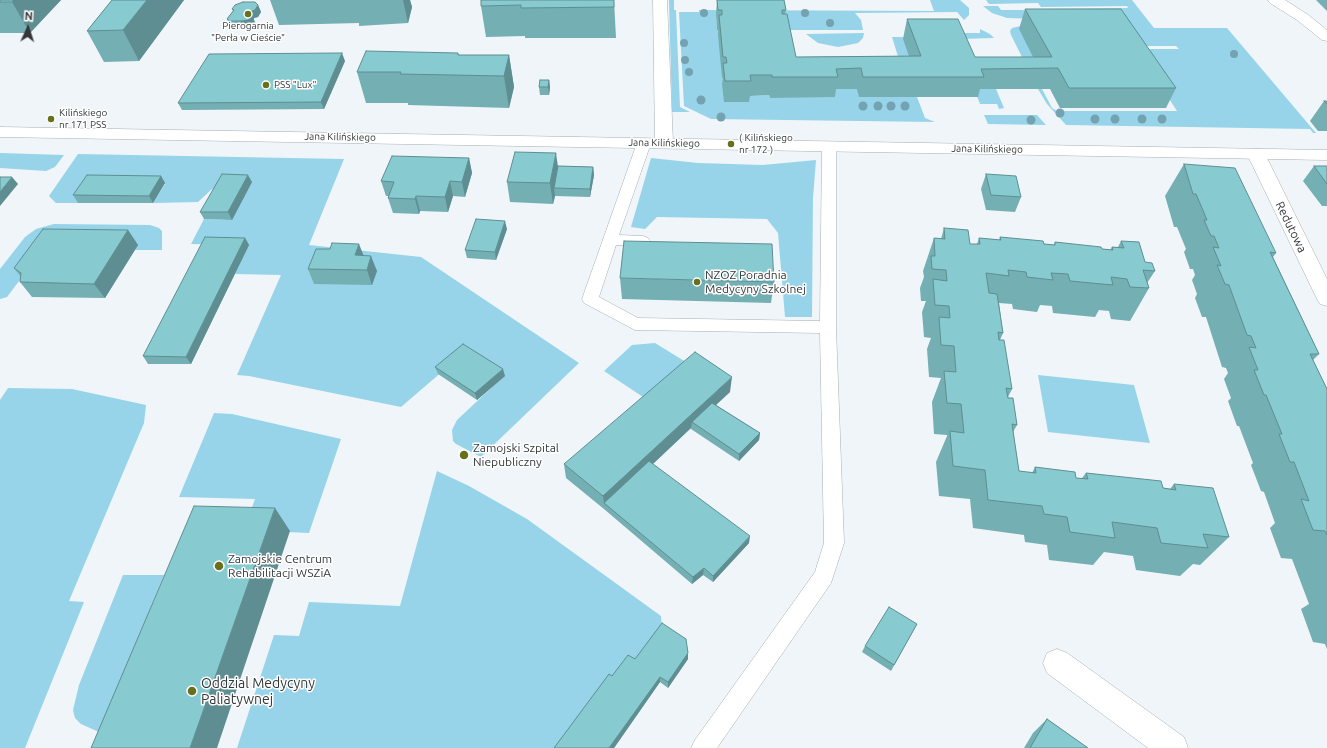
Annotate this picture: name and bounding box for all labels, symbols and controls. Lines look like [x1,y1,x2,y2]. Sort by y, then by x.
north arrow [8,8,48,48]
marker: Pierogarnia "Perła w Cieście" [243,9,253,19]
text: N [24,10,33,22]
place label: Pierogarnia "Perła w Cieście" [211,20,285,44]
place label: PSS "Lux" [274,79,317,91]
marker: PSS "Lux" [261,80,271,90]
place label: Kilińskiego nr 171 PSS [59,107,107,130]
marker: Kilińskiego nr 171 PSS [46,114,56,124]
street label: Jana Kilińskiego [304,130,376,144]
place label: ( Kilińskiego nr 172 ) [739,132,793,156]
street label: Jana Kilińskiego [628,136,700,150]
marker: ( Kilińskiego nr 172 ) [726,139,736,149]
street label: Jana Kilińskiego [951,142,1023,156]
street label: Redutowa [1272,199,1310,255]
place label: NZOZ Poradnia Medycyny Szkolnej [705,268,806,296]
marker: NZOZ Poradnia Medycyny Szkolnej [692,277,702,287]
place label: Zamojski Szpital Niepubliczny [473,441,559,469]
marker: Zamojski Szpital Niepubliczny [458,449,470,461]
place label: Zamojskie Centrum Rehabilitacji WSZiA [228,552,332,580]
marker: Zamojskie Centrum Rehabilitacji WSZiA [213,560,225,572]
place label: Oddzial Medycyny Paliatywnej [201,675,315,708]
marker: Oddzial Medycyny Paliatywnej [186,685,198,697]

